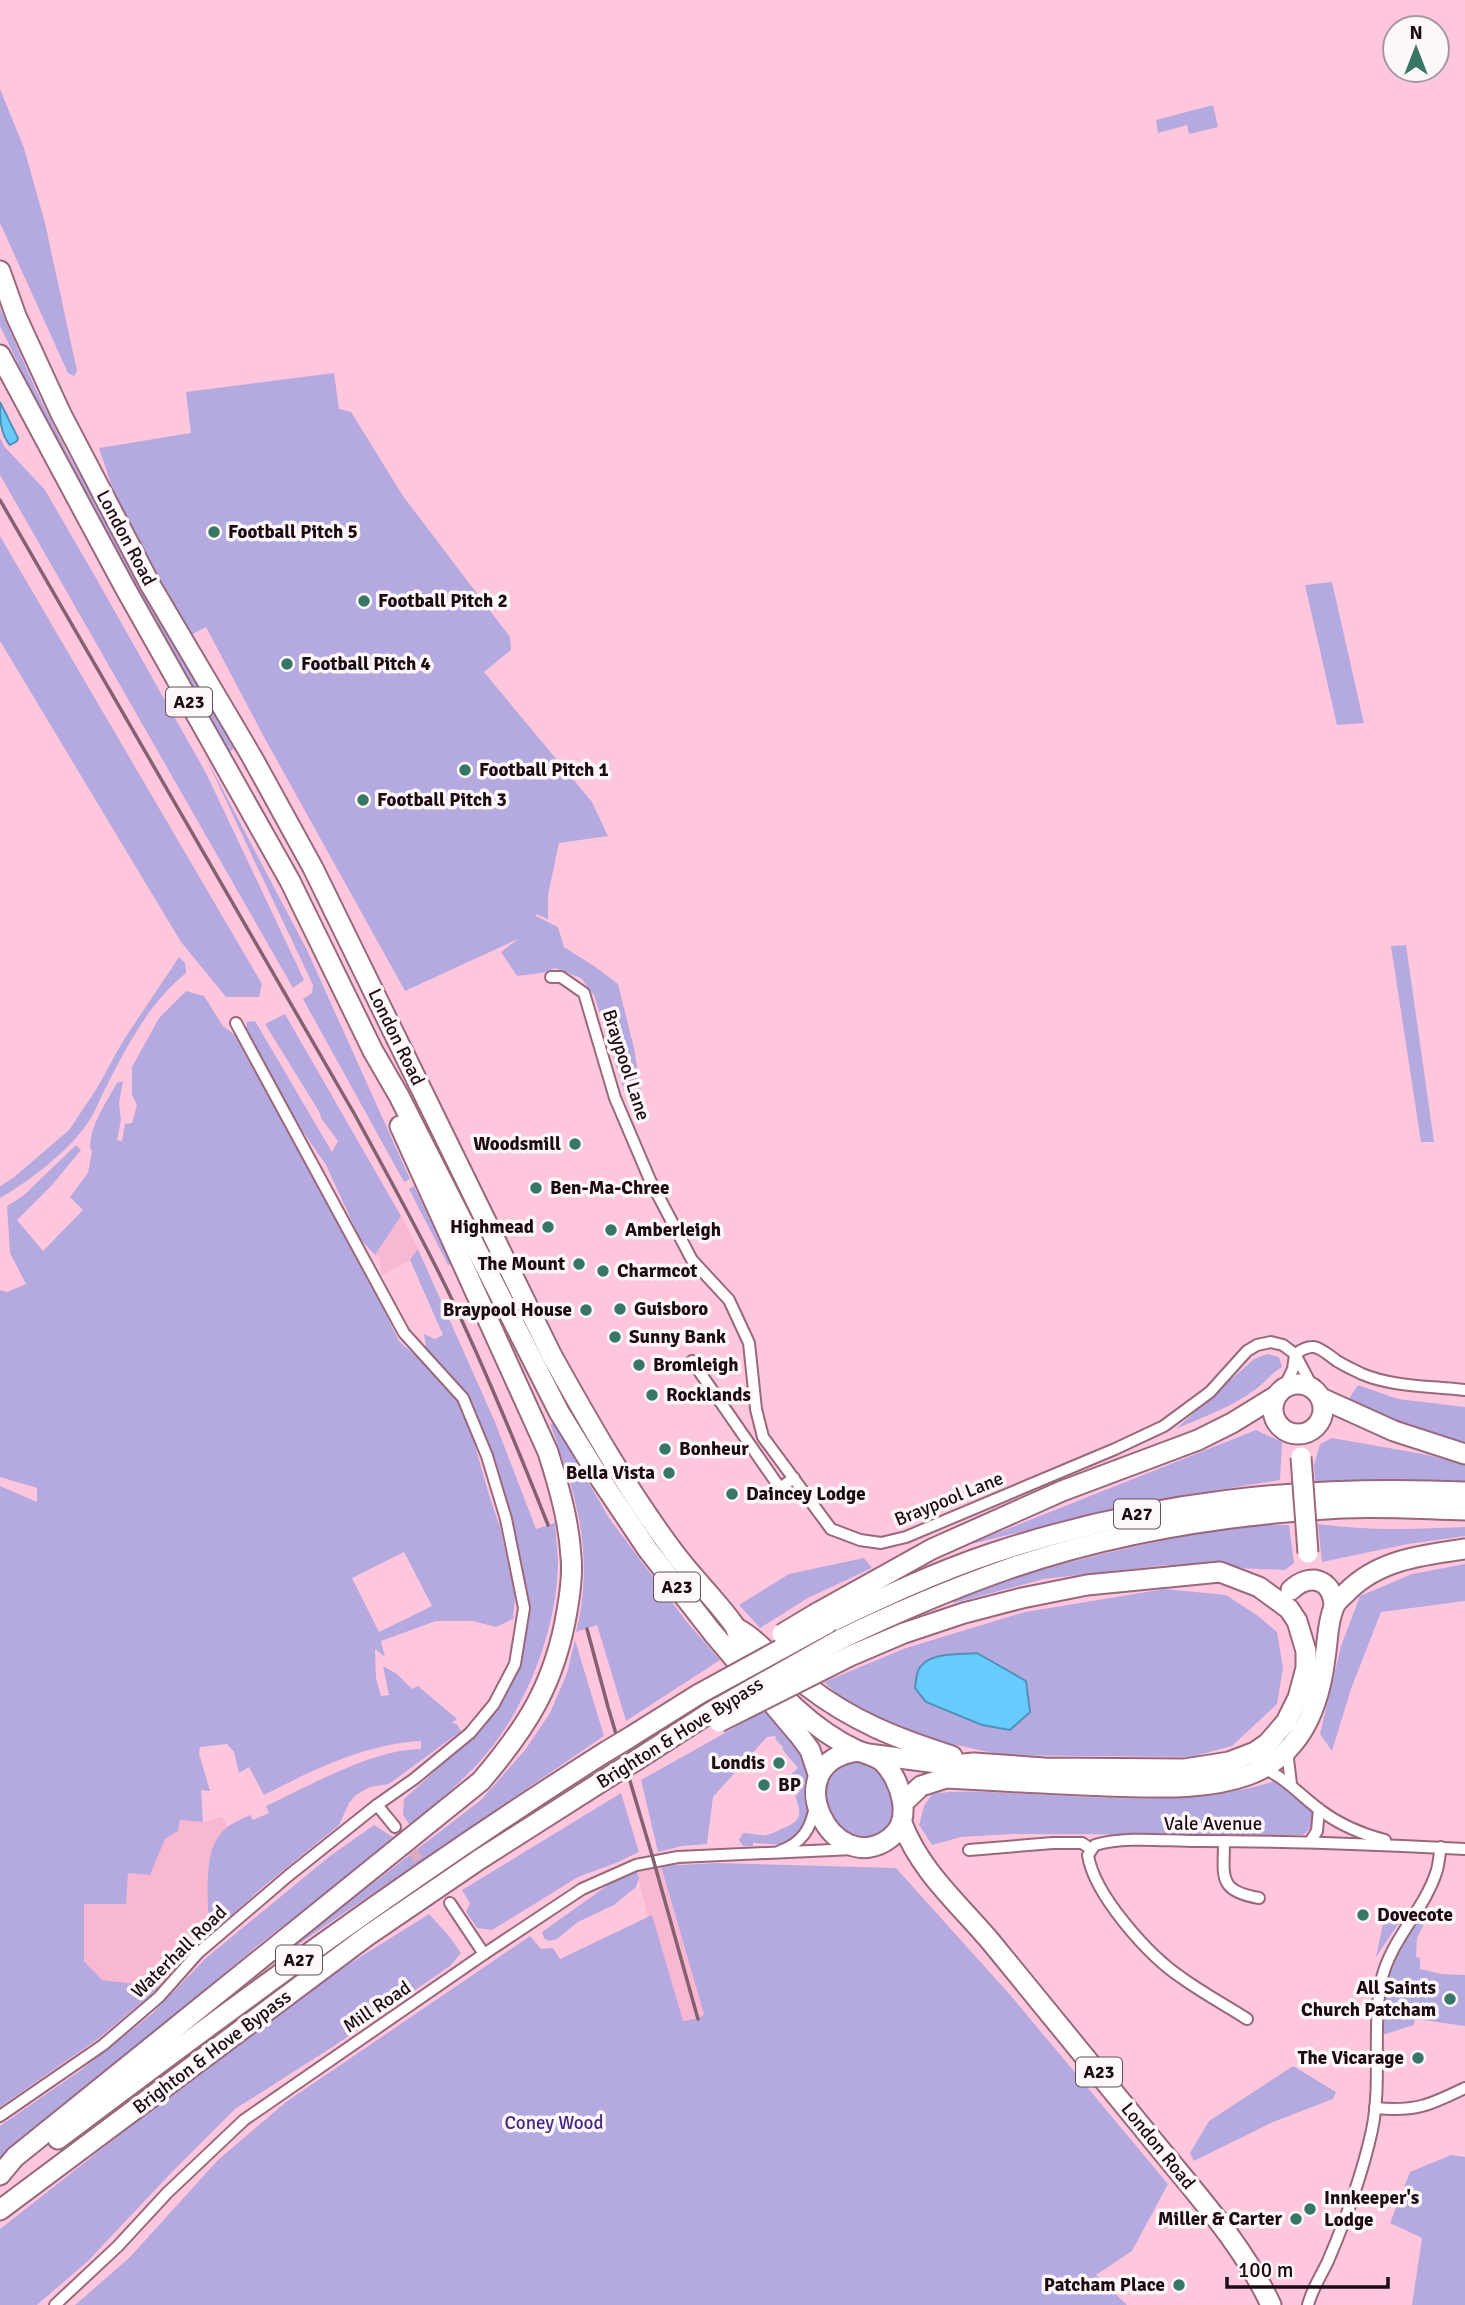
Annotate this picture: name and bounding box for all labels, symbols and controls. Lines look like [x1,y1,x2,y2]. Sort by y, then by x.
north arrow [1381,14,1451,84]
text: N [1409,21,1423,45]
street label: London Road [91,486,161,590]
place label: Football Pitch 5 [228,520,358,544]
marker: Football Pitch 5 [206,524,222,540]
place label: Football Pitch 2 [378,589,508,613]
marker: Football Pitch 2 [356,593,372,609]
place label: Football Pitch 4 [301,652,431,676]
marker: Football Pitch 4 [279,656,295,672]
road number: A23 [166,688,212,716]
place label: Football Pitch 1 [479,758,609,782]
marker: Football Pitch 1 [457,762,473,778]
place label: Football Pitch 3 [377,788,507,812]
marker: Football Pitch 3 [355,792,371,808]
street label: London Road [362,985,430,1089]
street label: Braypool Lane [597,1007,655,1123]
place label: Woodsmill [473,1132,561,1156]
marker: Woodsmill [567,1136,583,1152]
place label: Ben-Ma-Chree [550,1176,669,1200]
marker: Ben-Ma-Chree [528,1180,544,1196]
place label: Highmead [450,1215,534,1239]
place label: Amberleigh [625,1218,721,1242]
marker: Highmead [540,1219,556,1235]
marker: Amberleigh [603,1222,619,1238]
place label: The Mount [478,1252,565,1276]
marker: The Mount [571,1256,587,1272]
place label: Charmcot [617,1259,697,1283]
marker: Charmcot [595,1263,611,1279]
place label: Guisboro [634,1297,708,1321]
place label: Braypool House [443,1298,572,1322]
marker: Guisboro [612,1301,628,1317]
marker: Braypool House [578,1302,594,1318]
place label: Sunny Bank [629,1325,726,1349]
marker: Sunny Bank [607,1329,623,1345]
place label: Bromleigh [653,1353,738,1377]
marker: Bromleigh [631,1357,647,1373]
place label: Rocklands [666,1383,751,1407]
marker: Rocklands [644,1387,660,1403]
place label: Bonheur [679,1437,749,1461]
marker: Bonheur [657,1441,673,1457]
place label: Bella Vista [566,1461,655,1485]
marker: Bella Vista [661,1465,677,1481]
street label: Braypool Lane [891,1466,1007,1532]
place label: Daincey Lodge [746,1482,866,1506]
marker: Daincey Lodge [724,1486,740,1502]
road number: A27 [1114,1499,1160,1528]
road number: A23 [654,1572,700,1602]
street label: Brighton & Hove Bypass [592,1672,768,1794]
place label: Londis [711,1751,765,1775]
marker: Londis [771,1755,787,1771]
place label: BP [778,1773,801,1797]
marker: BP [756,1777,772,1793]
street label: Vale Avenue [1164,1812,1262,1836]
street label: Waterhall Road [126,1900,232,2004]
place label: Dovecote [1377,1903,1453,1927]
marker: Dovecote [1355,1907,1371,1923]
road number: A27 [276,1946,322,1974]
street label: Mill Road [339,1976,415,2038]
place label: All Saints Church Patcham [1301,1976,1436,2022]
street label: Brighton & Hove Bypass [128,1985,296,2119]
marker: All Saints Church Patcham [1442,1991,1458,2007]
place label: The Vicarage [1298,2046,1404,2070]
marker: The Vicarage [1410,2050,1426,2066]
road number: A23 [1076,2058,1122,2086]
street label: London Road [1116,2098,1200,2194]
park label: Coney Wood [504,2111,604,2135]
place label: Innkeeper's Lodge [1324,2186,1419,2232]
marker: Innkeeper's Lodge [1302,2201,1318,2217]
place label: Miller & Carter [1158,2207,1282,2231]
marker: Miller & Carter [1288,2211,1304,2227]
scale bar [1227,2246,1388,2290]
text: 100 m [1238,2257,1293,2283]
place label: Patcham Place [1044,2273,1165,2297]
marker: Patcham Place [1171,2277,1187,2293]

